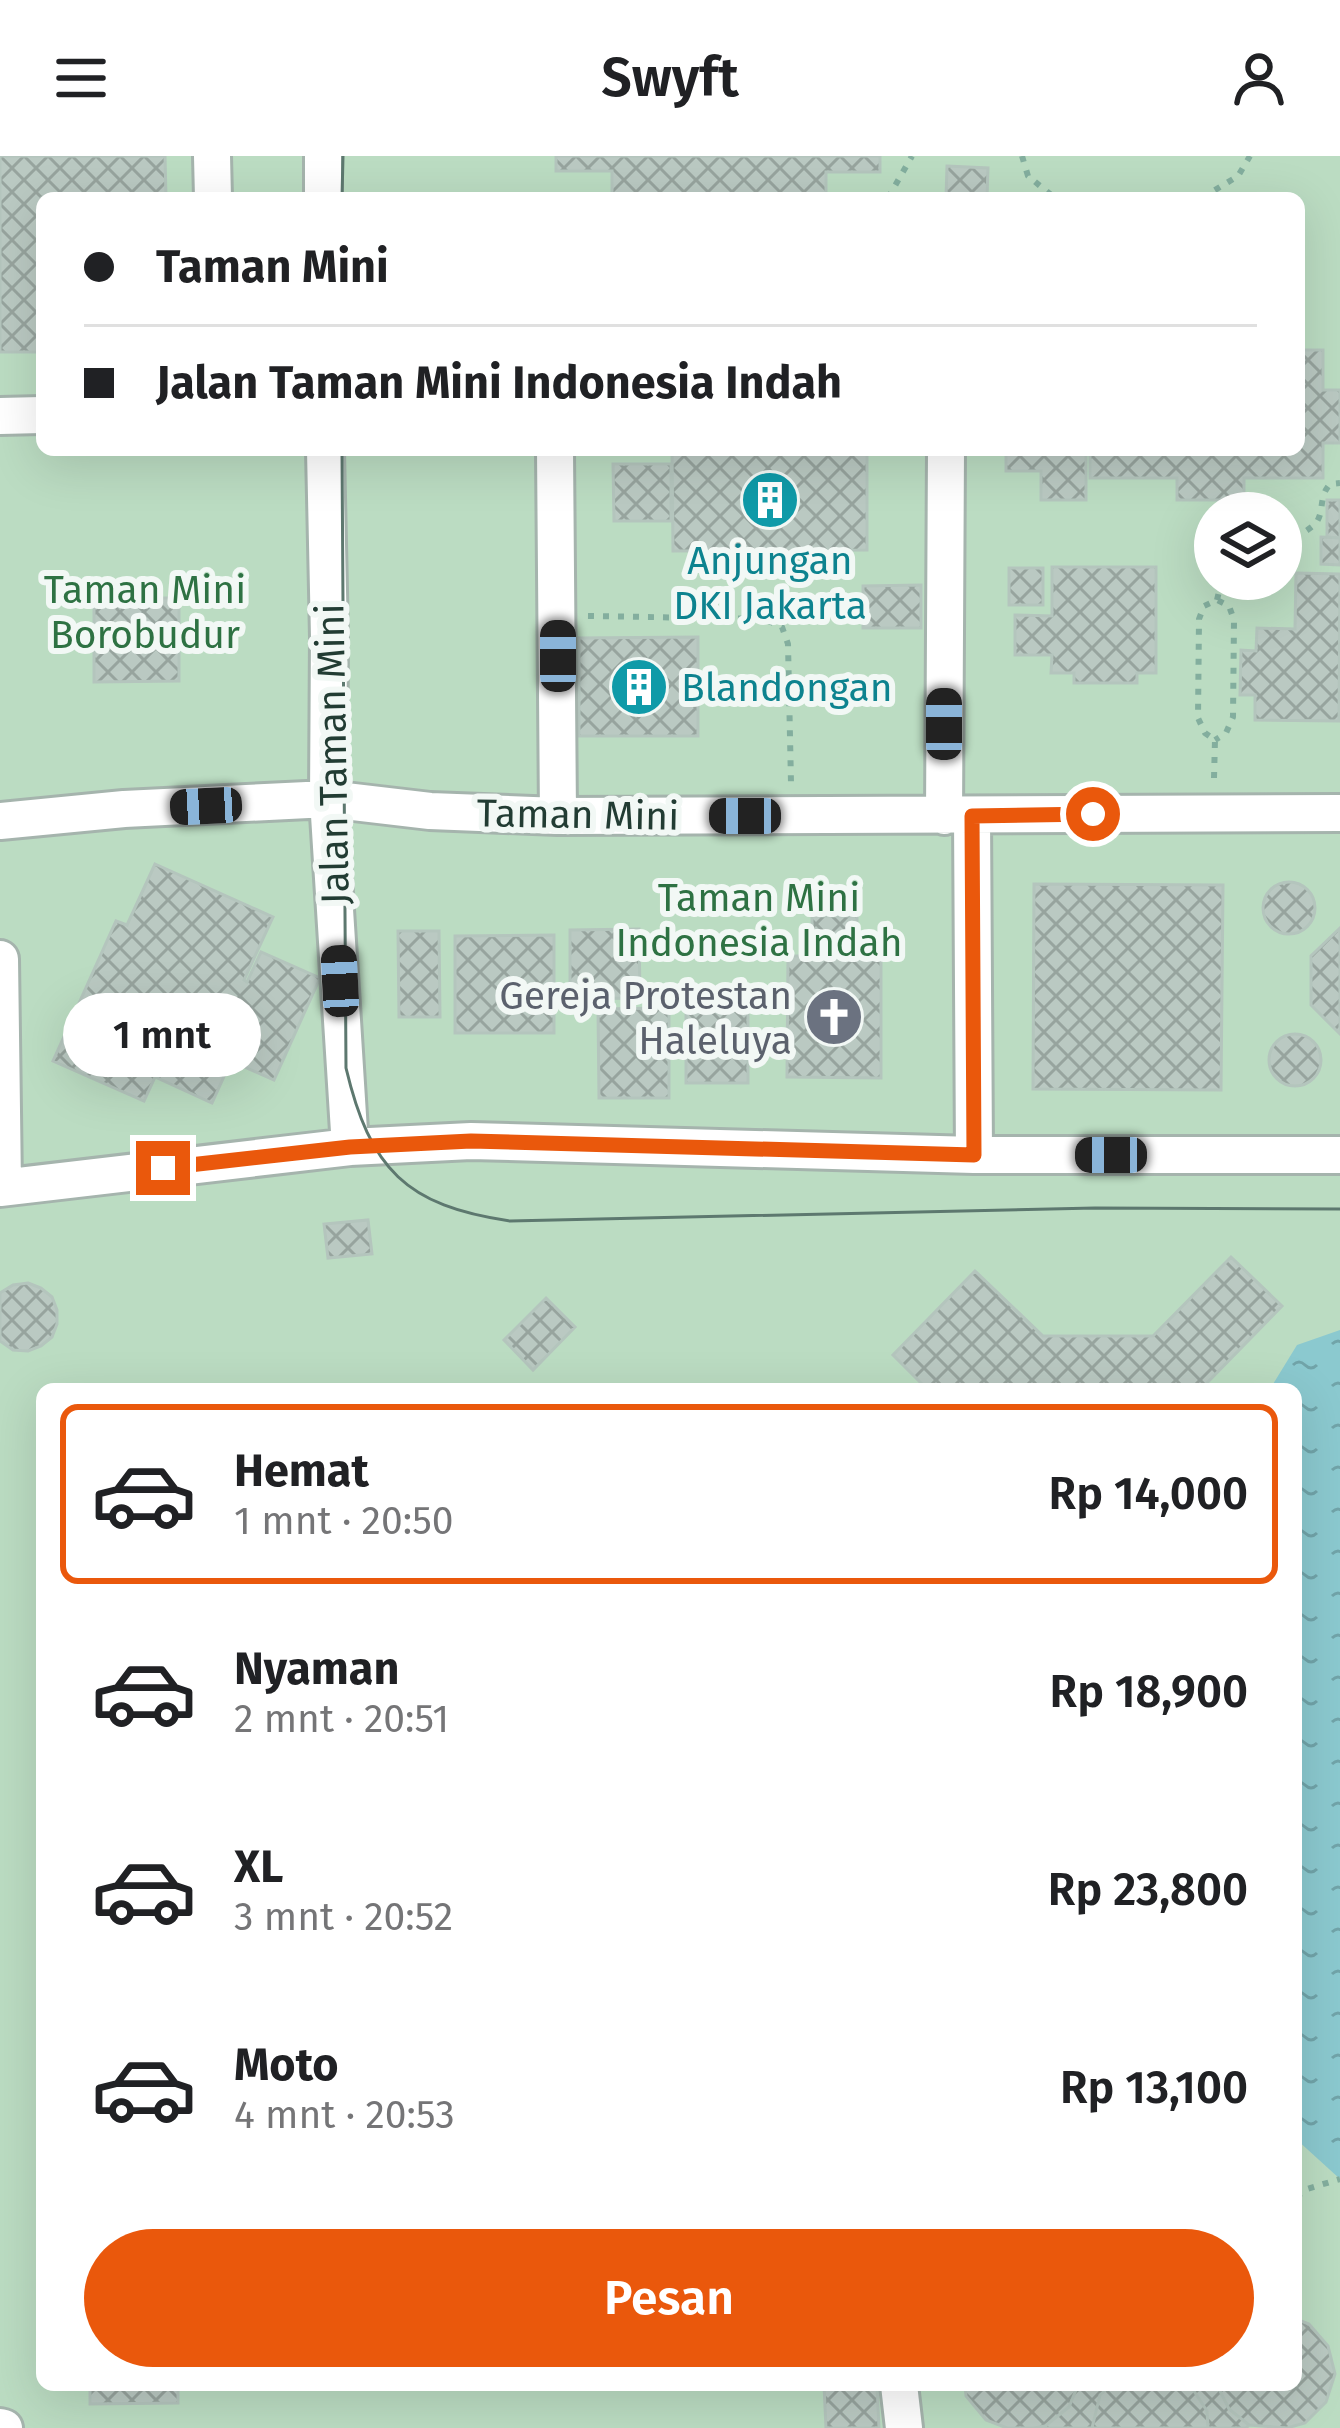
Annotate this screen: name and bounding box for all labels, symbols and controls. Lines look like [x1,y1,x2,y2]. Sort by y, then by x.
icon: menu [48,45,114,111]
icon: person [1226,45,1292,111]
text: Swyft [601,46,739,110]
text: Taman Mini [156,240,389,294]
text: Jalan Taman Mini Indonesia Indah [156,356,842,410]
building icon: Anjungan DKI Jakarta [739,469,801,531]
map controls [1194,492,1302,600]
button: layers [1194,492,1302,600]
place label: Anjungan DKI Jakarta [673,538,867,629]
park label: Taman Mini Borobudur [44,567,246,658]
street label: Jalan Taman Mini [307,603,359,905]
car [540,620,576,692]
building icon: Blandongan [608,656,670,718]
place label: Blandongan [681,665,893,711]
car [926,688,962,760]
car [169,786,243,826]
route start [1066,787,1120,841]
street label: Taman Mini [476,790,680,840]
car [709,798,781,834]
park label: Taman Mini Indonesia Indah [615,875,903,966]
car [320,944,360,1018]
place label: Gereja Protestan Haleluya [499,973,792,1064]
church icon: Gereja Protestan Haleluya [803,986,865,1048]
callout: 1 mnt [64,994,262,1078]
text: 1 mnt [113,1012,211,1058]
car [1075,1137,1147,1173]
route end [136,1141,190,1195]
icon: car [90,1440,198,1548]
text: Hemat [234,1444,369,1498]
text: Rp 14,000 [1049,1467,1248,1521]
text: 1 mnt · 20:50 [234,1498,454,1544]
icon: car [90,1638,198,1746]
text: Nyaman [234,1642,399,1696]
text: Rp 18,900 [1050,1665,1248,1719]
text: 2 mnt · 20:51 [234,1696,449,1742]
icon: car [90,1836,198,1944]
text: XL [234,1840,283,1894]
text: Rp 23,800 [1048,1863,1248,1917]
text: 3 mnt · 20:52 [234,1894,453,1940]
icon: car [90,2034,198,2142]
text: Moto [234,2038,339,2092]
text: Rp 13,100 [1060,2061,1248,2115]
text: 4 mnt · 20:53 [234,2092,455,2138]
button: Pesan [84,2229,1254,2367]

